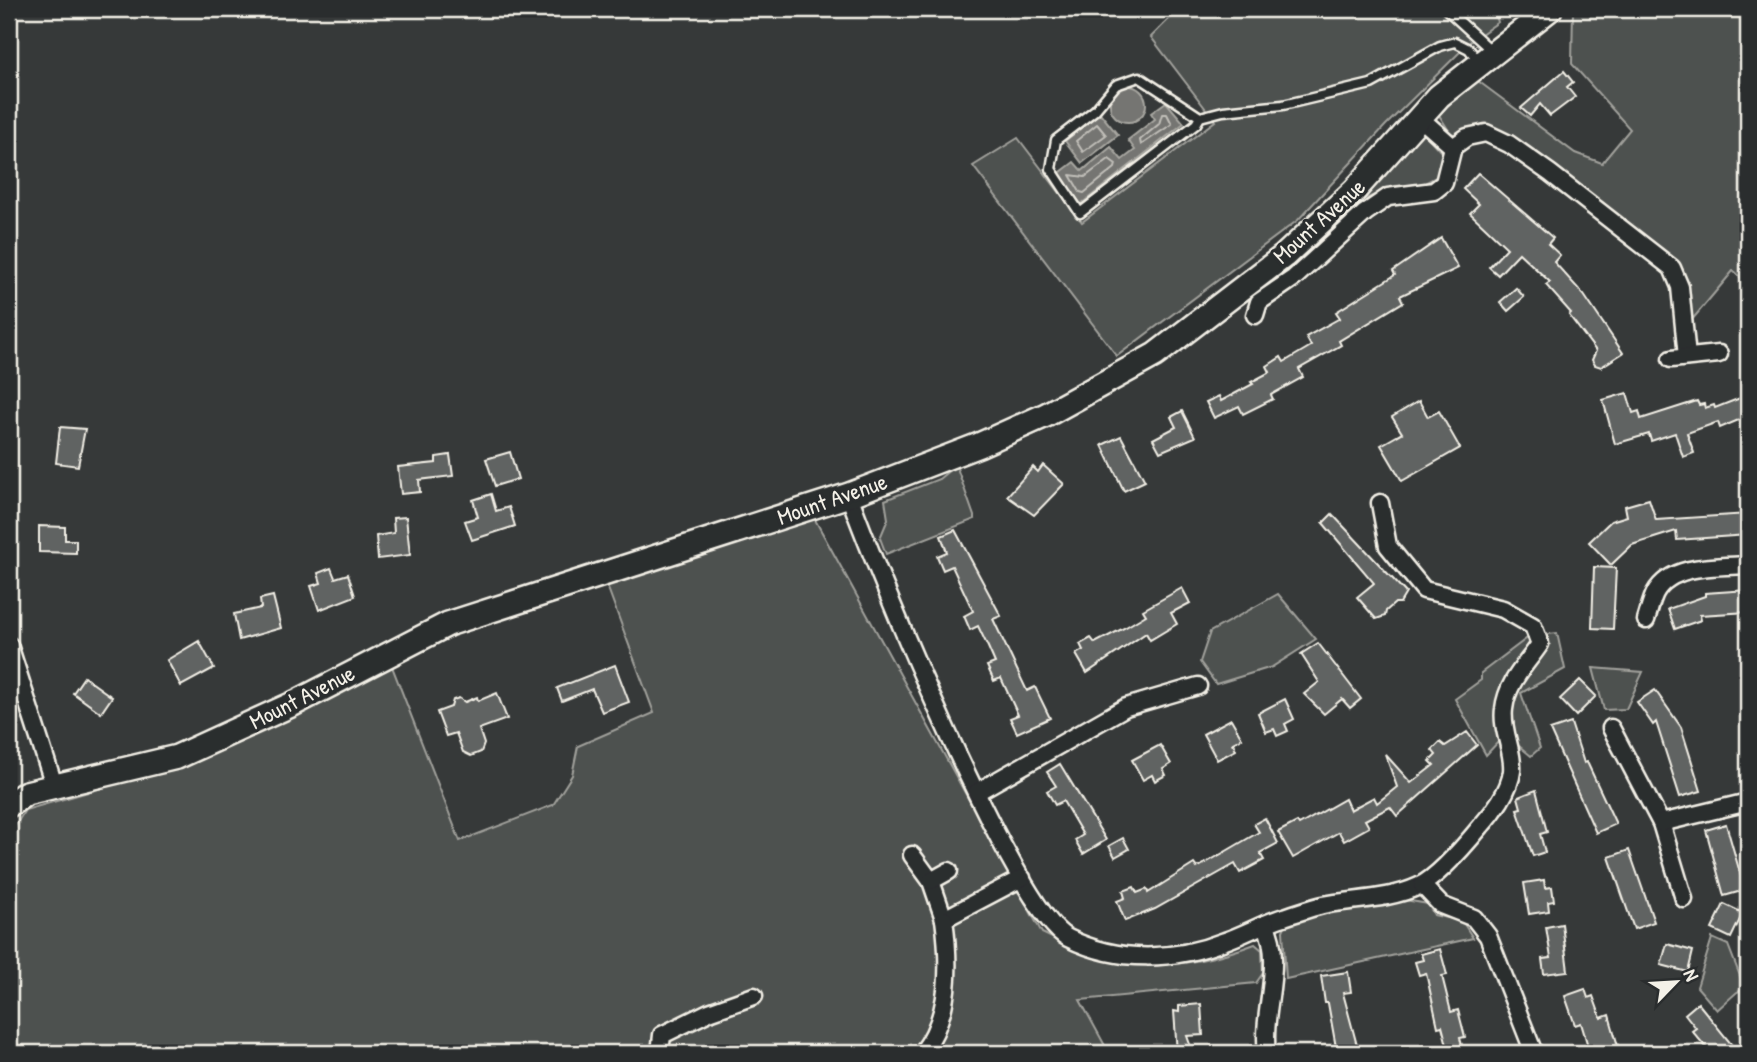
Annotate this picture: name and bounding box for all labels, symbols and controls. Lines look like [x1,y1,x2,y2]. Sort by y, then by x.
street label: Mount Avenue [1266,171,1371,270]
street label: Mount Avenue [773,465,891,532]
street label: Mount Avenue [244,657,360,736]
north arrow [1642,946,1712,1016]
text: N [1677,965,1705,985]

